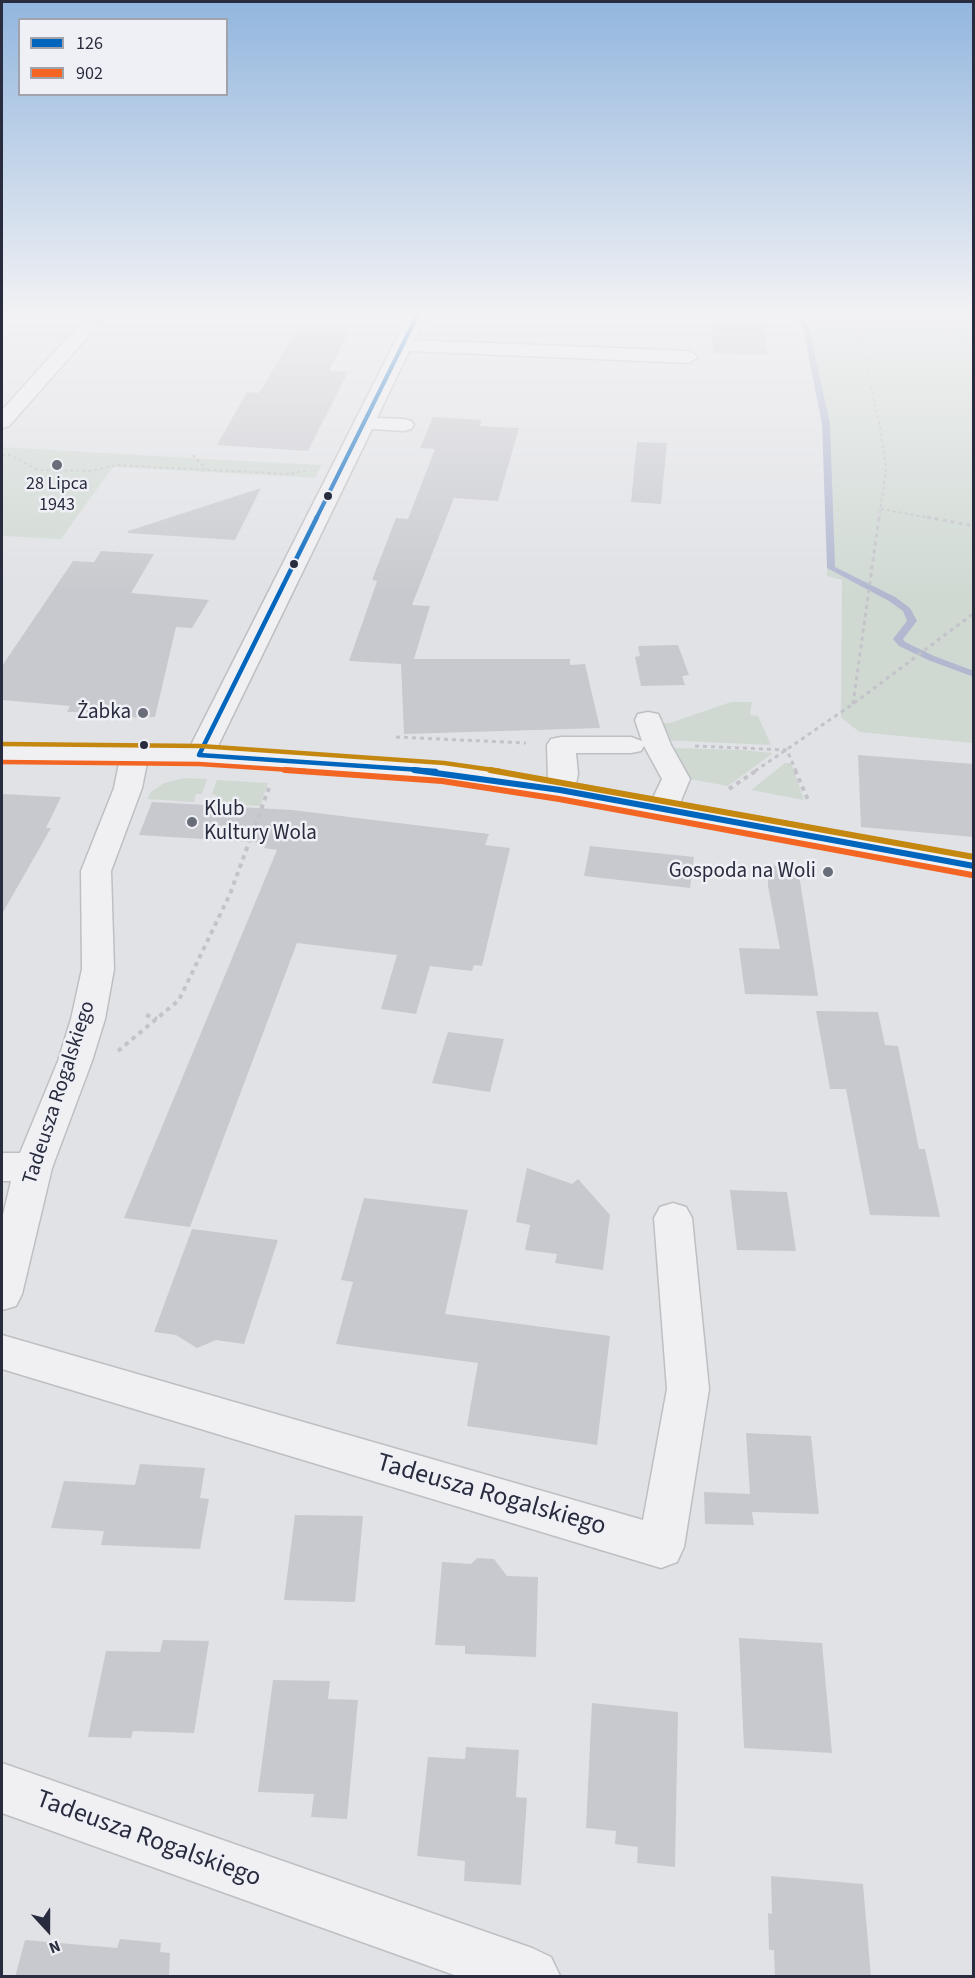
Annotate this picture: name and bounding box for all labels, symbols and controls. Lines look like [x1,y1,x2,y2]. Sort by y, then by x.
legend [18,18,228,96]
text: 126 [76,31,103,56]
text: 902 [76,61,103,86]
marker: 28 Lipca 1943 [50,458,64,472]
place label: 28 Lipca 1943 [26,474,88,516]
unlabelled marker [322,490,334,502]
unlabelled marker [288,558,300,570]
place label: Żabka [77,700,131,726]
marker: Żabka [136,706,150,720]
unlabelled marker [138,739,150,751]
place label: Klub Kultury Wola [204,797,317,847]
marker: Klub Kultury Wola [185,815,199,829]
place label: Gospoda na Woli [669,859,816,885]
marker: Gospoda na Woli [821,865,835,879]
street label: Tadeusza Rogalskiego [18,998,102,1188]
street label: Tadeusza Rogalskiego [373,1448,609,1544]
street label: Tadeusza Rogalskiego [31,1785,265,1895]
north arrow [18,1900,78,1960]
text: N [46,1935,63,1959]

